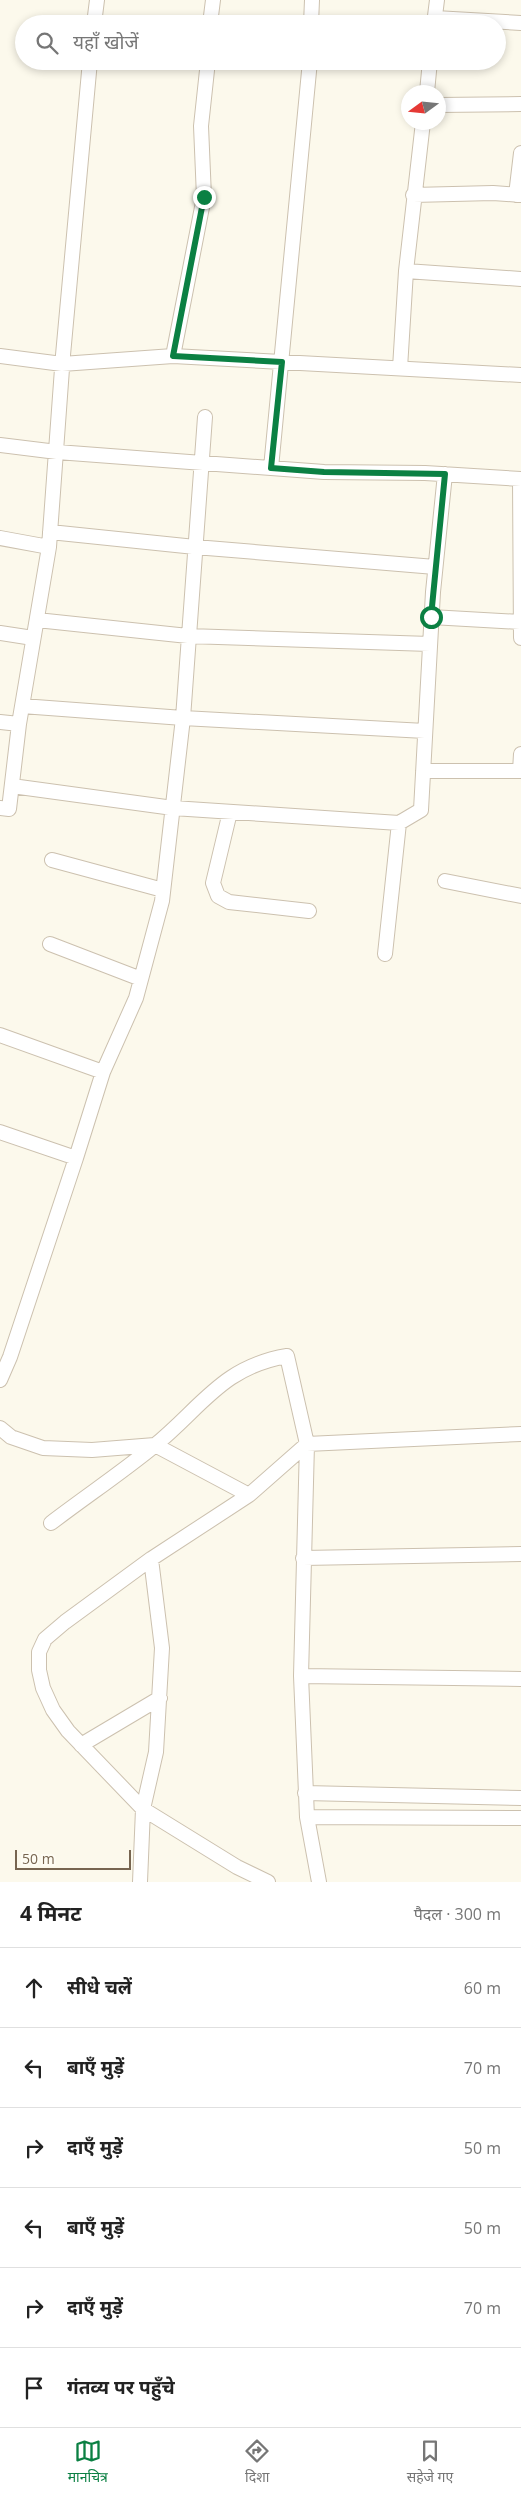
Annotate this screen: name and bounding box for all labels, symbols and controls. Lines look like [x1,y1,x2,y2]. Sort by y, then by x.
search box [15,15,506,70]
icon: search [33,29,61,57]
text: यहाँ खोजें [73,29,139,55]
north arrow [401,85,446,130]
route end [193,186,216,209]
route start [420,606,443,629]
scale bar [15,1847,131,1870]
text: 50 m [22,1849,55,1868]
text: 4 मिनट [20,1899,82,1927]
text: पैदल · 300 m [414,1903,501,1925]
icon: ahead [20,1974,48,2002]
text: सीधे चलें [67,1974,132,2000]
text: 60 m [464,1977,501,1999]
icon: left [20,2054,48,2082]
text: बाएँ मुड़ें [67,2054,124,2080]
text: 70 m [464,2057,501,2079]
icon: right [20,2134,48,2162]
text: दाएँ मुड़ें [67,2134,123,2160]
text: 50 m [464,2137,501,2159]
icon: left [20,2214,48,2242]
text: बाएँ मुड़ें [67,2214,124,2240]
text: 50 m [464,2217,501,2239]
icon: right [20,2294,48,2322]
text: दाएँ मुड़ें [67,2294,123,2320]
text: 70 m [464,2297,501,2319]
icon: arrive [20,2374,48,2402]
text: गंतव्य पर पहुँचे [67,2374,175,2400]
tab: मानचित्र [68,2437,108,2488]
tab: दिशा [243,2437,271,2488]
tab: सहेजे गए [407,2437,453,2488]

